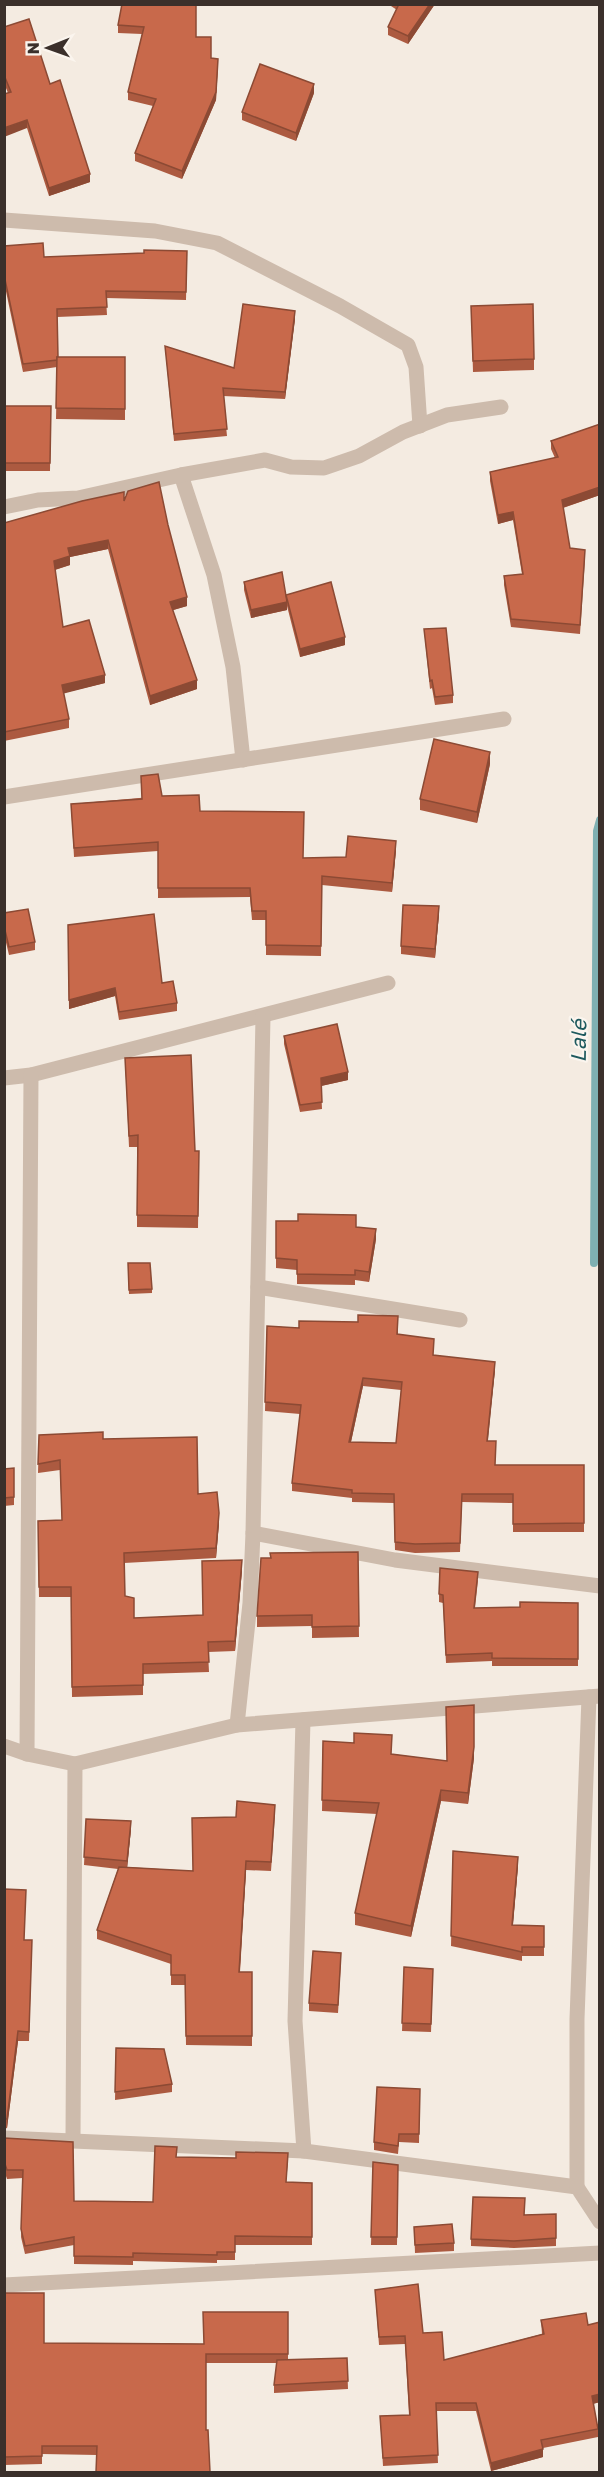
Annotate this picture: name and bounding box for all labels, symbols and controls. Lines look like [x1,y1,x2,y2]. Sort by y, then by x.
north arrow [18,18,78,78]
text: N [23,42,43,55]
water label: Lalé [565,1018,591,1063]

